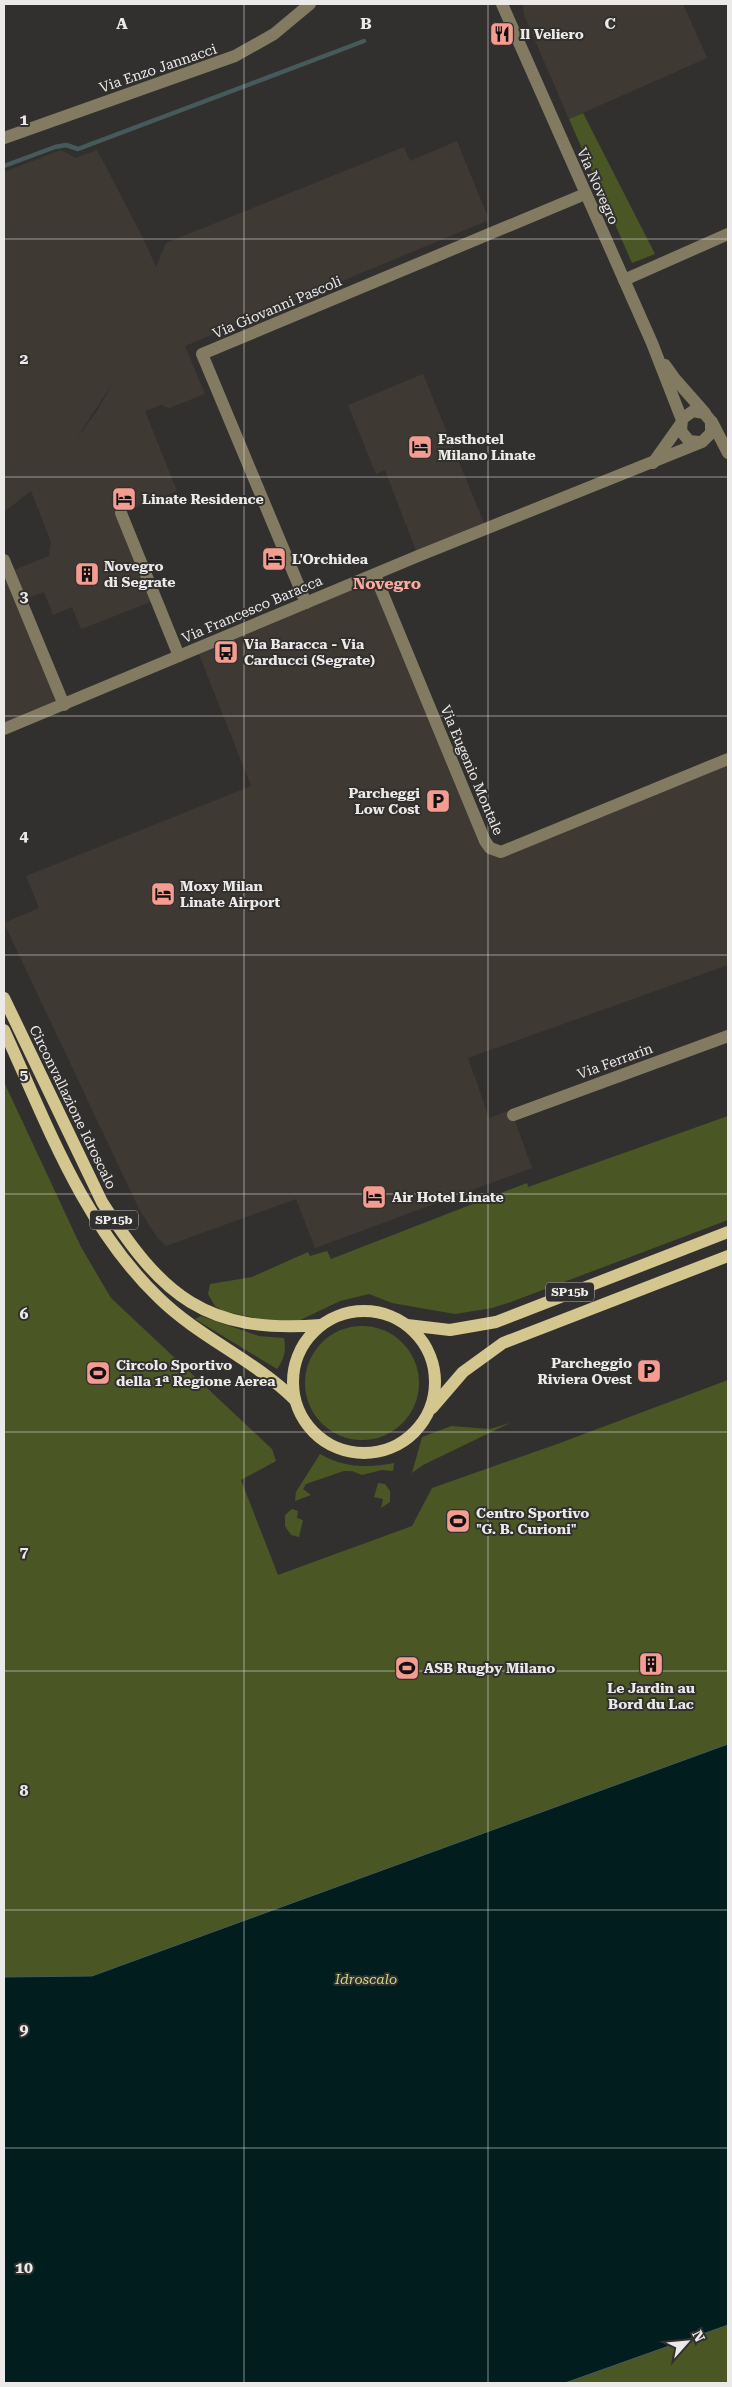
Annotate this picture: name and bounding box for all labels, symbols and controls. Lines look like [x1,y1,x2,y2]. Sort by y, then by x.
text: A [116,14,128,33]
text: B [360,14,372,33]
text: C [604,14,616,33]
restaurant icon: Il Veliero [489,21,515,47]
place label: Il Veliero [520,26,584,42]
street label: Via Enzo Jannacci [97,40,219,96]
text: 1 [20,110,29,129]
street label: Via Novegro [574,145,622,227]
street label: Via Giovanni Pascoli [210,272,344,341]
text: 2 [20,349,29,368]
place label: Fasthotel Milano Linate [438,431,536,463]
hotel icon: Fasthotel Milano Linate [407,434,433,460]
hotel icon: Linate Residence [111,486,137,512]
place label: Linate Residence [142,491,264,507]
hotel icon: L'Orchidea [261,546,287,572]
place label: L'Orchidea [292,551,369,567]
place label: Novegro di Segrate [104,558,175,590]
building icon: Novegro di Segrate [74,561,100,587]
street label: Via Francesco Baracca [179,572,325,646]
district label: Novegro [353,574,421,593]
text: 3 [20,587,29,606]
place label: Via Baracca - Via Carducci (Segrate) [244,636,375,668]
bus stop icon: Via Baracca - Via Carducci (Segrate) [213,639,239,665]
street label: Via Eugenio Montale [437,703,507,838]
place label: Parcheggi Low Cost [348,785,420,817]
parking icon: Parcheggi Low Cost [425,788,451,814]
text: 4 [20,826,29,845]
place label: Moxy Milan Linate Airport [180,878,281,910]
hotel icon: Moxy Milan Linate Airport [150,881,176,907]
street label: Circonvallazione Idroscalo [26,1022,120,1192]
street label: Via Ferrarin [575,1040,655,1082]
text: 5 [20,1065,29,1084]
hotel icon: Air Hotel Linate [361,1184,387,1210]
place label: Air Hotel Linate [392,1189,504,1205]
road number: SP15b [90,1210,138,1230]
road number: SP15b [546,1282,594,1301]
text: 6 [20,1304,29,1323]
place label: Parcheggio Riviera Ovest [537,1355,632,1387]
place label: Circolo Sportivo della 1ª Regione Aerea [116,1357,276,1389]
parking icon: Parcheggio Riviera Ovest [636,1358,662,1384]
sports icon: Circolo Sportivo della 1ª Regione Aerea [85,1360,111,1386]
place label: Centro Sportivo "G. B. Curioni" [476,1505,589,1537]
sports icon: Centro Sportivo "G. B. Curioni" [445,1508,471,1534]
text: 7 [20,1542,29,1561]
building icon: Le Jardin au Bord du Lac [638,1651,664,1677]
sports icon: ASB Rugby Milano [394,1655,420,1681]
place label: ASB Rugby Milano [424,1660,555,1676]
place label: Le Jardin au Bord du Lac [607,1680,695,1712]
text: 8 [20,1781,29,1800]
park label: Idroscalo [334,1971,397,1987]
text: 9 [20,2020,29,2039]
text: 10 [15,2258,33,2277]
north arrow [662,2317,712,2367]
text: N [689,2328,708,2345]

